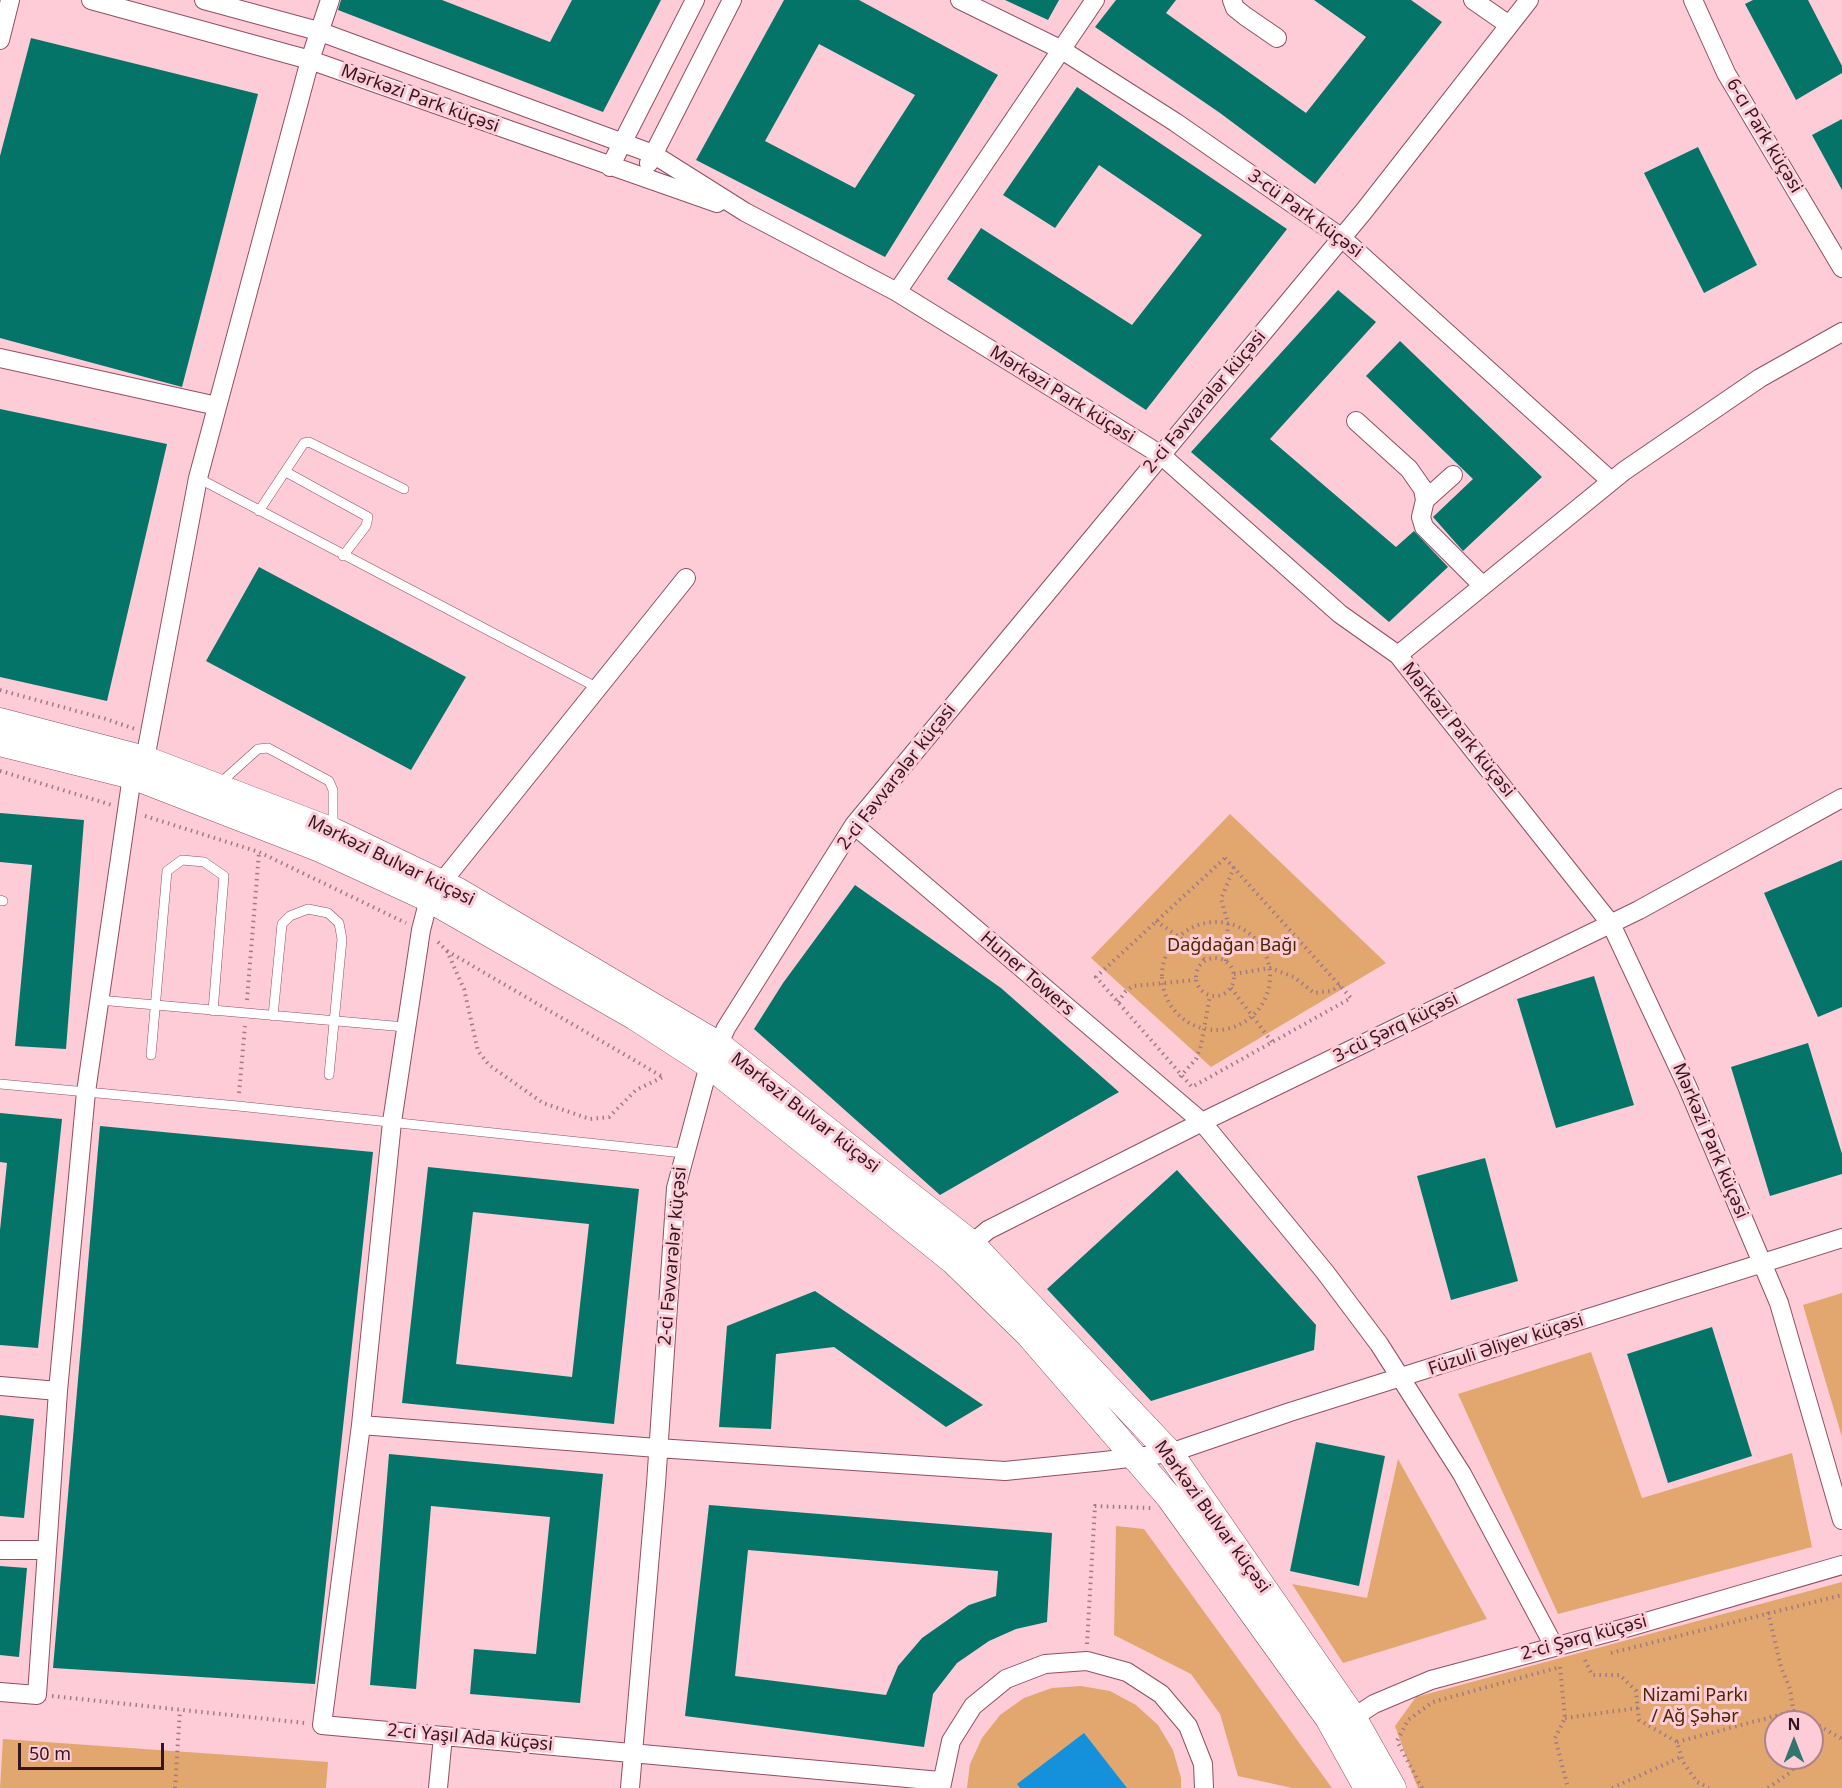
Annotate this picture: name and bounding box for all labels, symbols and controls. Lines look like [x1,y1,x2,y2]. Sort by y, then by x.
street label: Mərkəzi Park küçəsi [338,60,502,138]
street label: 6-cı Park küçəsi [1721,75,1807,197]
street label: 3-cü Park küçəsi [1244,165,1366,263]
street label: 2-ci Fəvvarələr küçəsi [1139,326,1271,478]
street label: Mərkəzi Park küçəsi [985,342,1139,448]
street label: Mərkəzi Park küçəsi [1397,658,1519,802]
street label: 2-ci Fəvvarələr küçəsi [833,700,961,854]
street label: Mərkəzi Bulvar küçəsi [304,811,478,911]
street label: Huner Towers [976,927,1078,1021]
park label: Dağdağan Bağı [1167,935,1297,957]
street label: 3-cü Şərq küçəsi [1330,988,1462,1068]
street label: Mərkəzi Bulvar küçəsi [726,1048,884,1178]
street label: Mərkəzi Park küçəsi [1667,1060,1753,1222]
street label: 2-ci Fəvvarələr küçəsi [654,1166,692,1346]
street label: Füzuli Əliyev küçəsi [1426,1310,1586,1380]
street label: Mərkəzi Bulvar küçəsi [1149,1437,1275,1597]
street label: 2-ci Şərq küçəsi [1519,1611,1649,1665]
park label: Nizami Parkı / Ağ Şəhər [1642,1685,1748,1728]
north arrow [1764,1710,1824,1770]
text: N [1787,1713,1801,1735]
street label: 2-ci Yaşıl Ada küçəsi [386,1720,554,1756]
scale bar [21,1731,166,1769]
text: 50 m [29,1741,71,1765]

